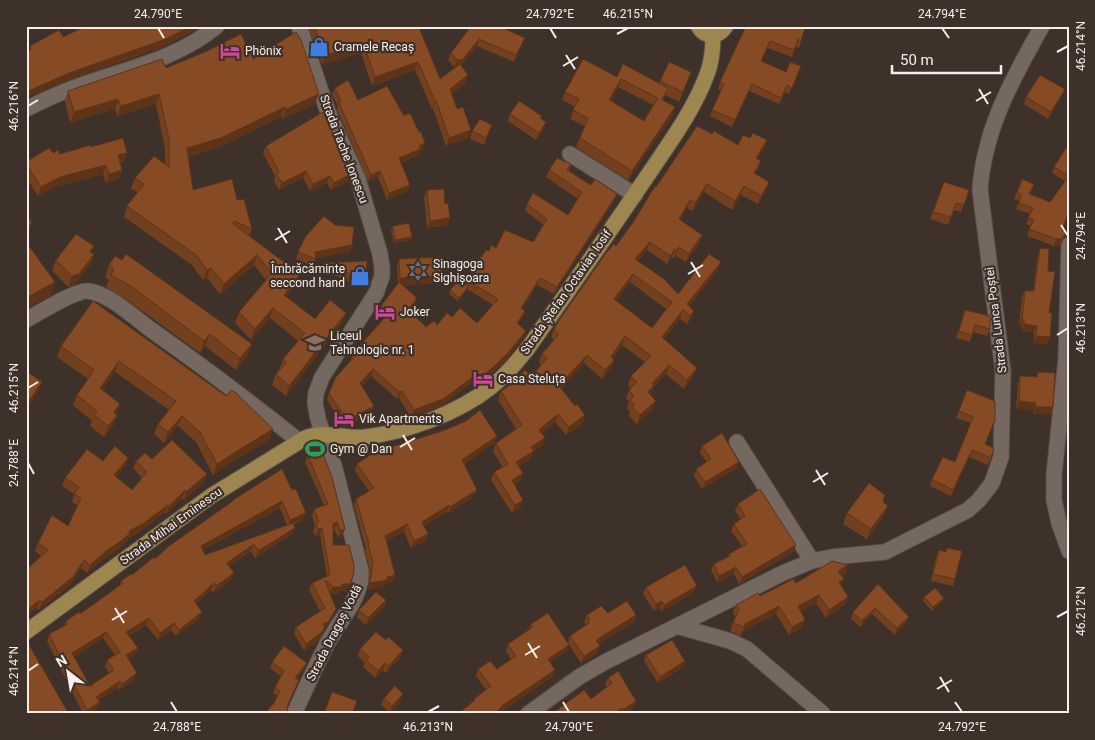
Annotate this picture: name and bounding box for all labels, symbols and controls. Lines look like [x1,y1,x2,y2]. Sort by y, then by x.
text: 24.790°E [134,7,182,21]
text: 24.792°E [526,7,574,21]
text: 46.215°N [603,7,653,21]
text: 24.794°E [918,7,966,21]
text: 46.214°N [1074,21,1088,71]
shop icon: Cramele Recaș [308,36,330,58]
hotel icon: Phönix [219,40,241,62]
place label: Cramele Recaș [334,40,414,55]
scale bar [892,42,1001,74]
place label: Phönix [245,44,282,58]
text: 50 m [900,51,934,69]
text: 46.216°N [7,81,21,131]
street label: Strada Tache Ionescu [317,93,371,205]
text: 24.794°E [1074,212,1088,260]
street label: Strada Ștefan Octavian Iosif [518,226,616,357]
place label: Sinagoga Sighișoara [433,257,489,286]
synagogue icon: Sinagoga Sighișoara [407,260,429,282]
place label: Îmbrăcăminte seccond hand [270,261,345,290]
shop icon: Îmbrăcăminte seccond hand [349,265,371,287]
street label: Strada Lunca Poștei [983,266,1010,374]
hotel icon: Joker [374,301,396,323]
text: 46.213°N [1074,303,1088,353]
place label: Joker [400,305,430,319]
place label: Liceul Tehnologic nr. 1 [330,329,415,357]
school or university icon: Liceul Tehnologic nr. 1 [304,332,326,354]
text: 46.215°N [7,363,21,413]
hotel icon: Casa Steluța [472,368,494,390]
place label: Casa Steluța [498,372,565,387]
hotel icon: Vik Apartments [333,408,355,430]
place label: Vik Apartments [359,412,442,426]
sports icon: Gym @ Dan [304,438,326,460]
text: 24.788°E [7,439,21,487]
place label: Gym @ Dan [330,442,392,456]
street label: Strada Mihai Eminescu [117,484,225,568]
street label: Strada Dragoș Vodă [304,583,365,684]
text: 46.212°N [1074,586,1088,636]
text: 46.214°N [7,646,21,696]
north arrow [42,648,92,698]
text: N [53,651,70,670]
text: 24.788°E [153,720,201,734]
text: 46.213°N [403,720,453,734]
text: 24.790°E [545,720,593,734]
text: 24.792°E [938,720,986,734]

